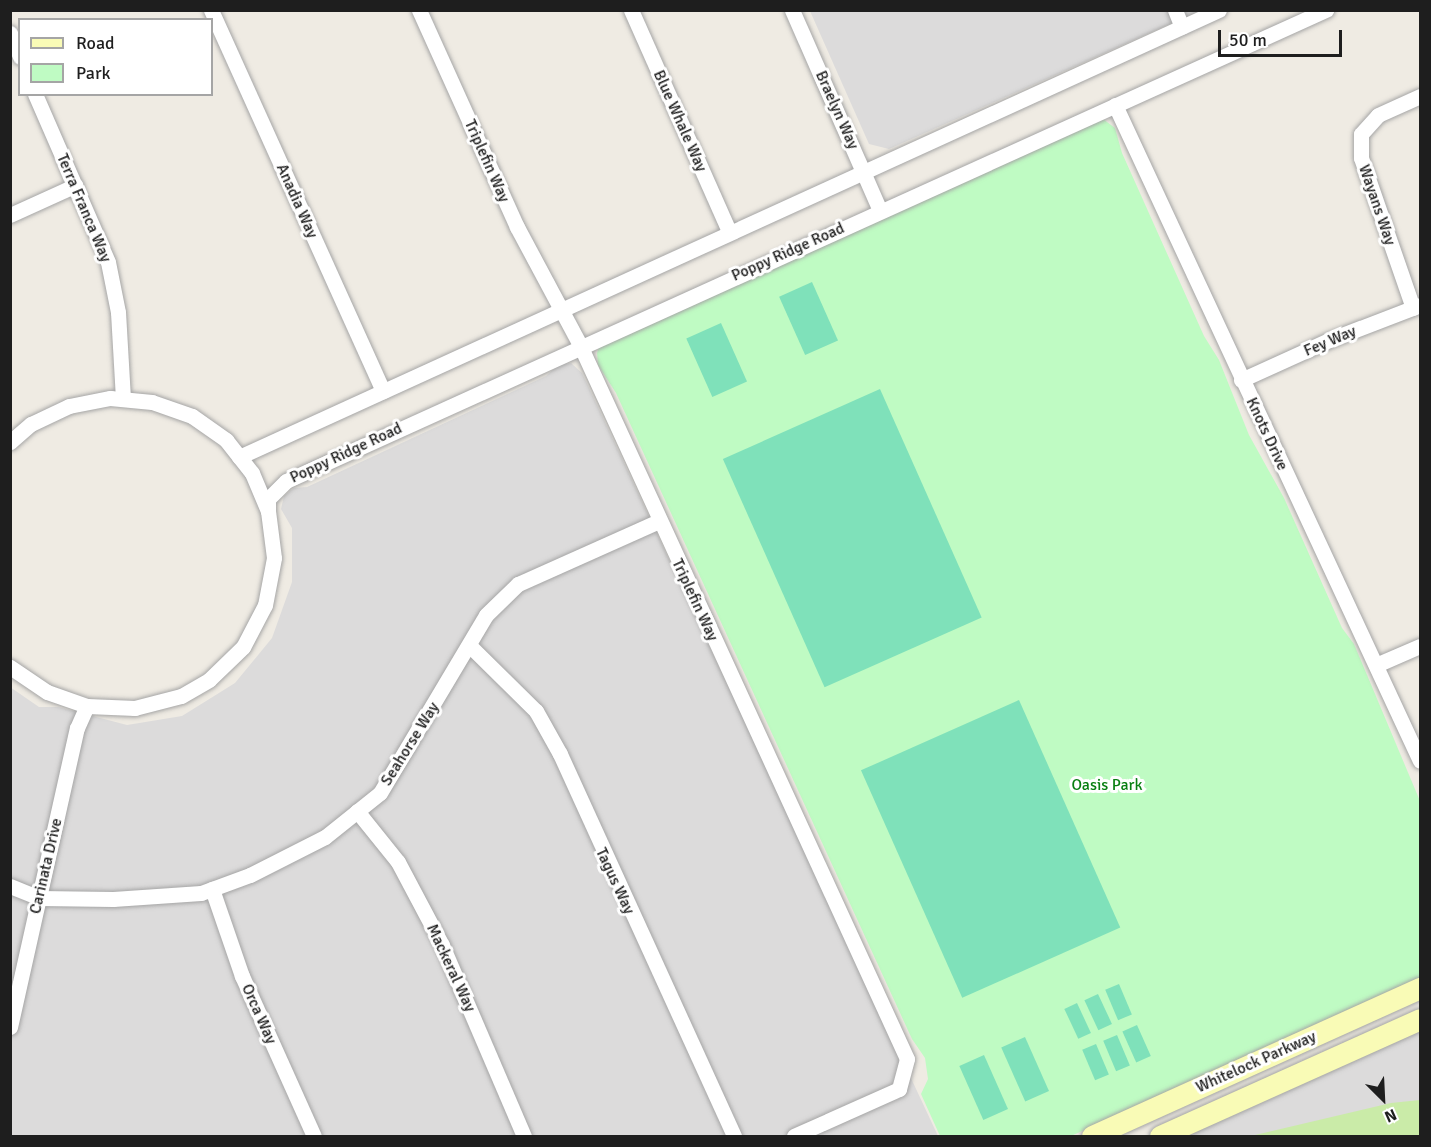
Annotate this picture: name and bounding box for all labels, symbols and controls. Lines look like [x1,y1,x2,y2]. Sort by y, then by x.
legend [18,18,213,96]
scale bar [1221,18,1346,56]
text: 50 m [1229,29,1267,51]
text: Road [76,32,115,54]
text: Park [76,62,111,84]
street label: Blue Whale Way [649,67,711,175]
street label: Braelyn Way [811,68,863,152]
street label: Triplefin Way [460,117,514,205]
street label: Terra Franca Way [52,151,116,265]
street label: Anadia Way [272,161,322,241]
street label: Wayans Way [1354,162,1400,248]
street label: Poppy Ridge Road [729,219,847,285]
street label: Fey Way [1301,321,1359,361]
street label: Knots Drive [1242,394,1292,474]
street label: Poppy Ridge Road [287,419,405,487]
street label: Triplefin Way [668,556,722,644]
street label: Seahorse Way [377,699,443,789]
park label: Oasis Park [1071,775,1143,795]
street label: Carinata Drive [26,816,66,916]
street label: Tagus Way [591,845,639,917]
street label: Mackeral Way [422,921,480,1015]
street label: Orca Way [237,981,281,1047]
street label: Whitelock Parkway [1193,1027,1319,1097]
north arrow [1353,1069,1413,1129]
text: N [1381,1104,1399,1127]

